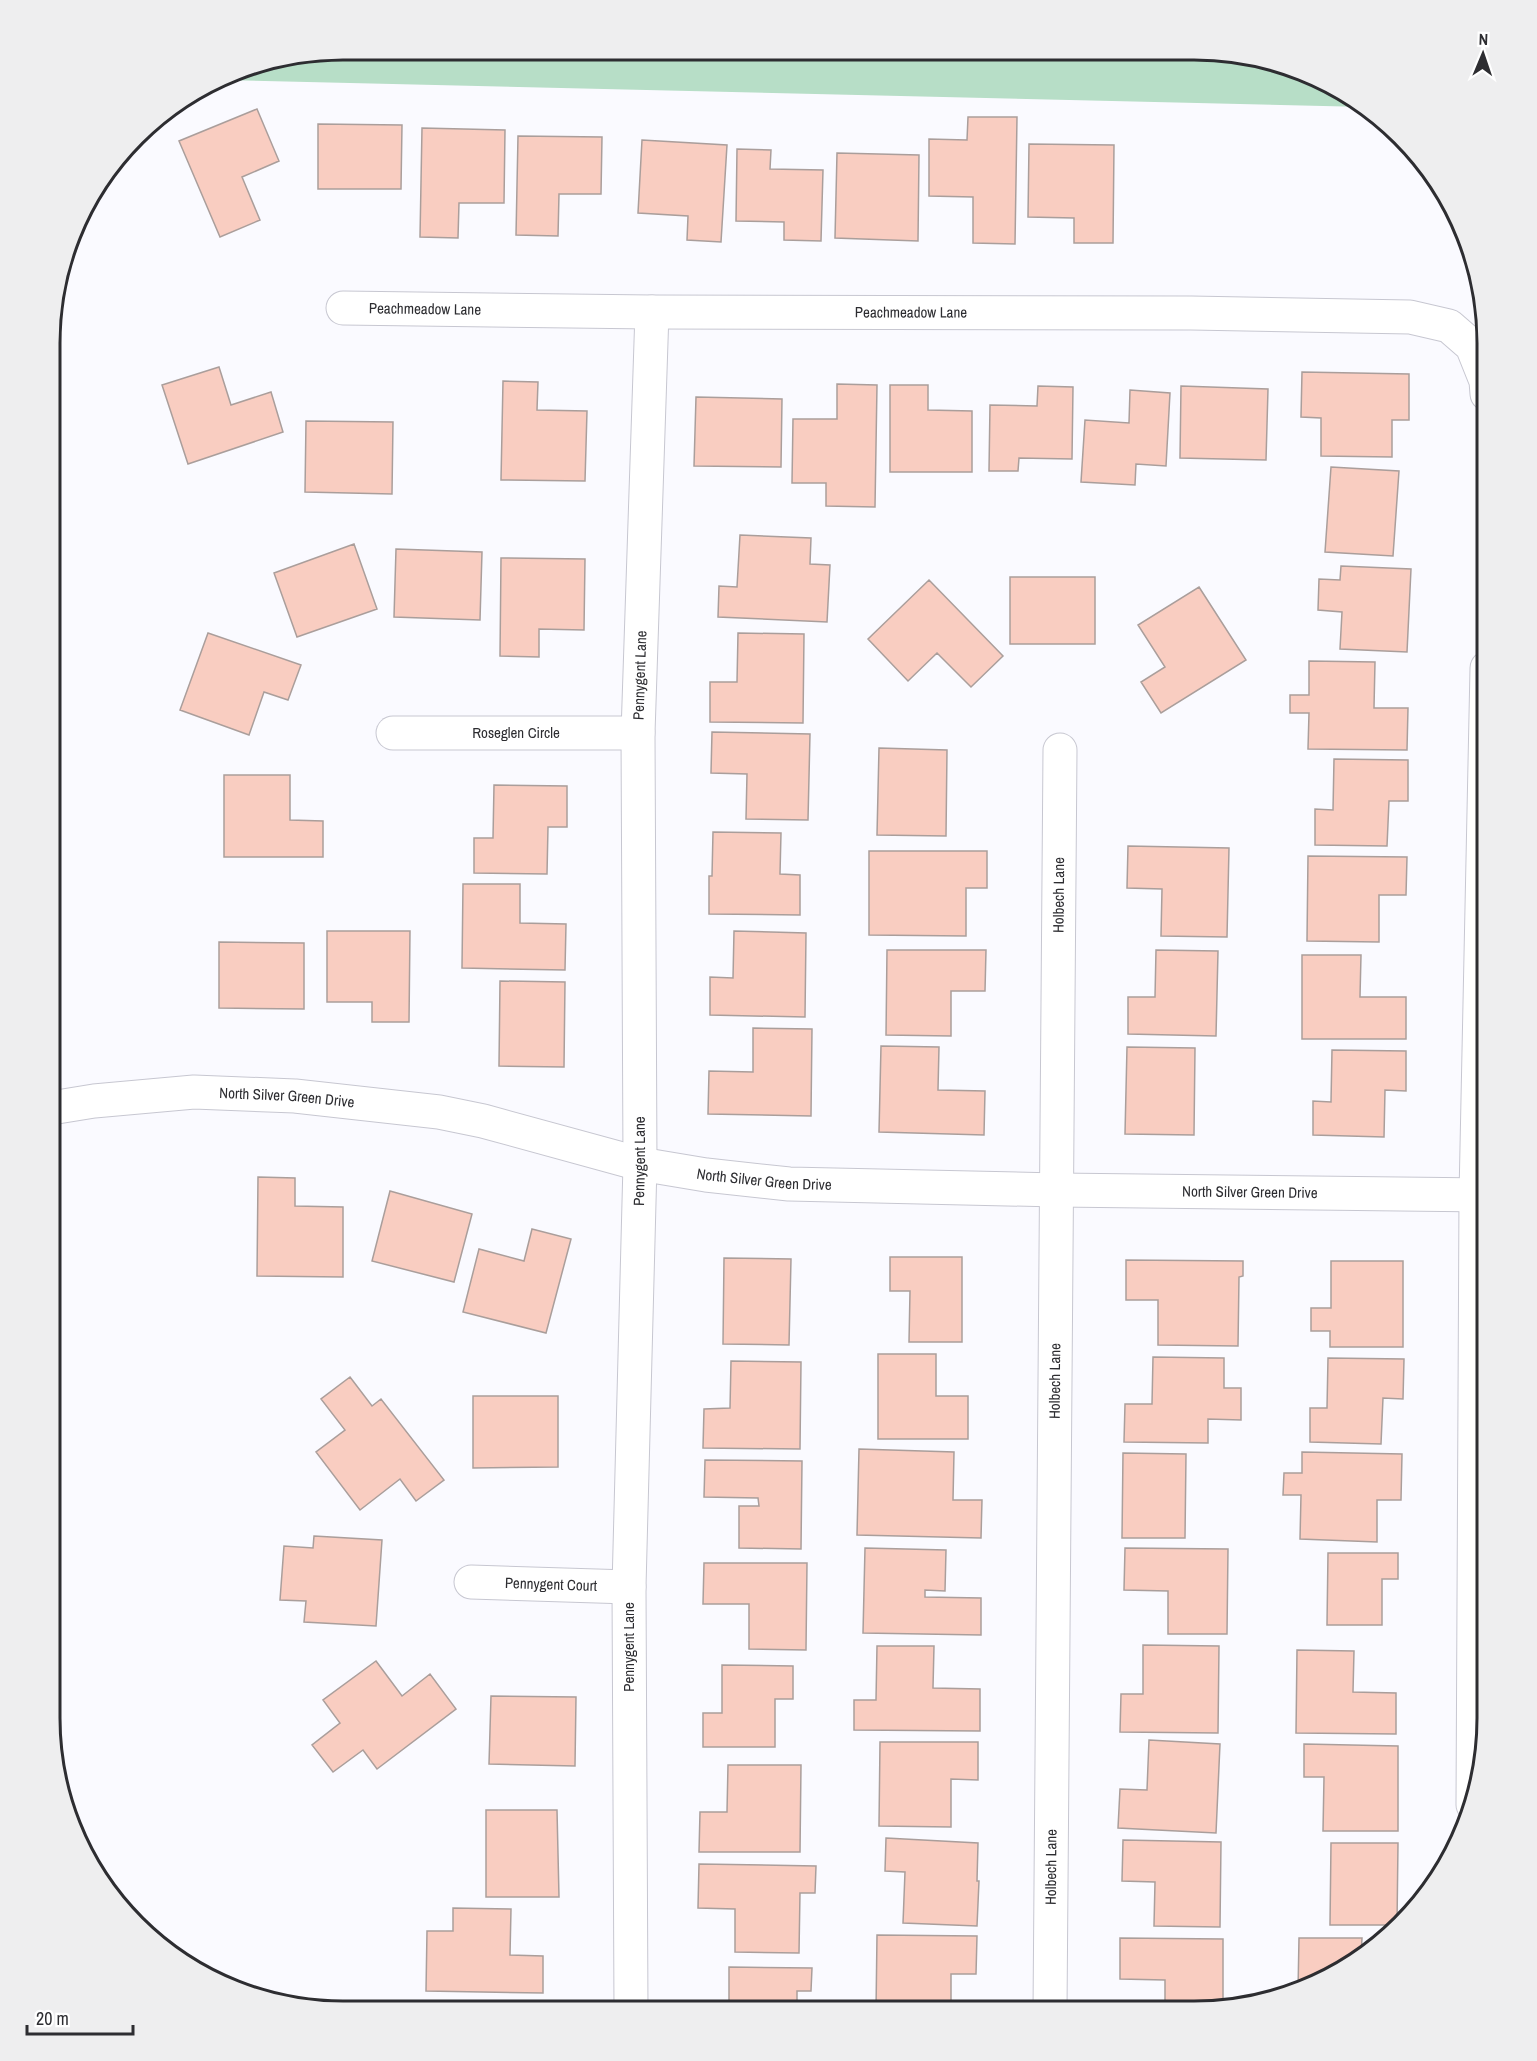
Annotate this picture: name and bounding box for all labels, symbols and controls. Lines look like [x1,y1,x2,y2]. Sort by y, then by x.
north arrow [1453,24,1513,84]
text: N [1478,28,1489,50]
street label: Peachmeadow Lane [369,297,481,320]
street label: Peachmeadow Lane [855,301,967,323]
street label: Pennygent Lane [627,630,651,720]
street label: Roseglen Circle [472,722,560,743]
street label: Holbech Lane [1048,857,1069,933]
street label: North Silver Green Drive [219,1082,356,1113]
street label: Pennygent Lane [628,1116,650,1206]
street label: North Silver Green Drive [695,1163,832,1195]
street label: North Silver Green Drive [1182,1180,1318,1203]
street label: Holbech Lane [1044,1343,1065,1419]
street label: Pennygent Court [504,1572,598,1596]
street label: Pennygent Lane [618,1602,639,1692]
street label: Holbech Lane [1040,1829,1061,1905]
scale bar [27,1998,134,2036]
text: 20 m [36,2006,69,2031]

